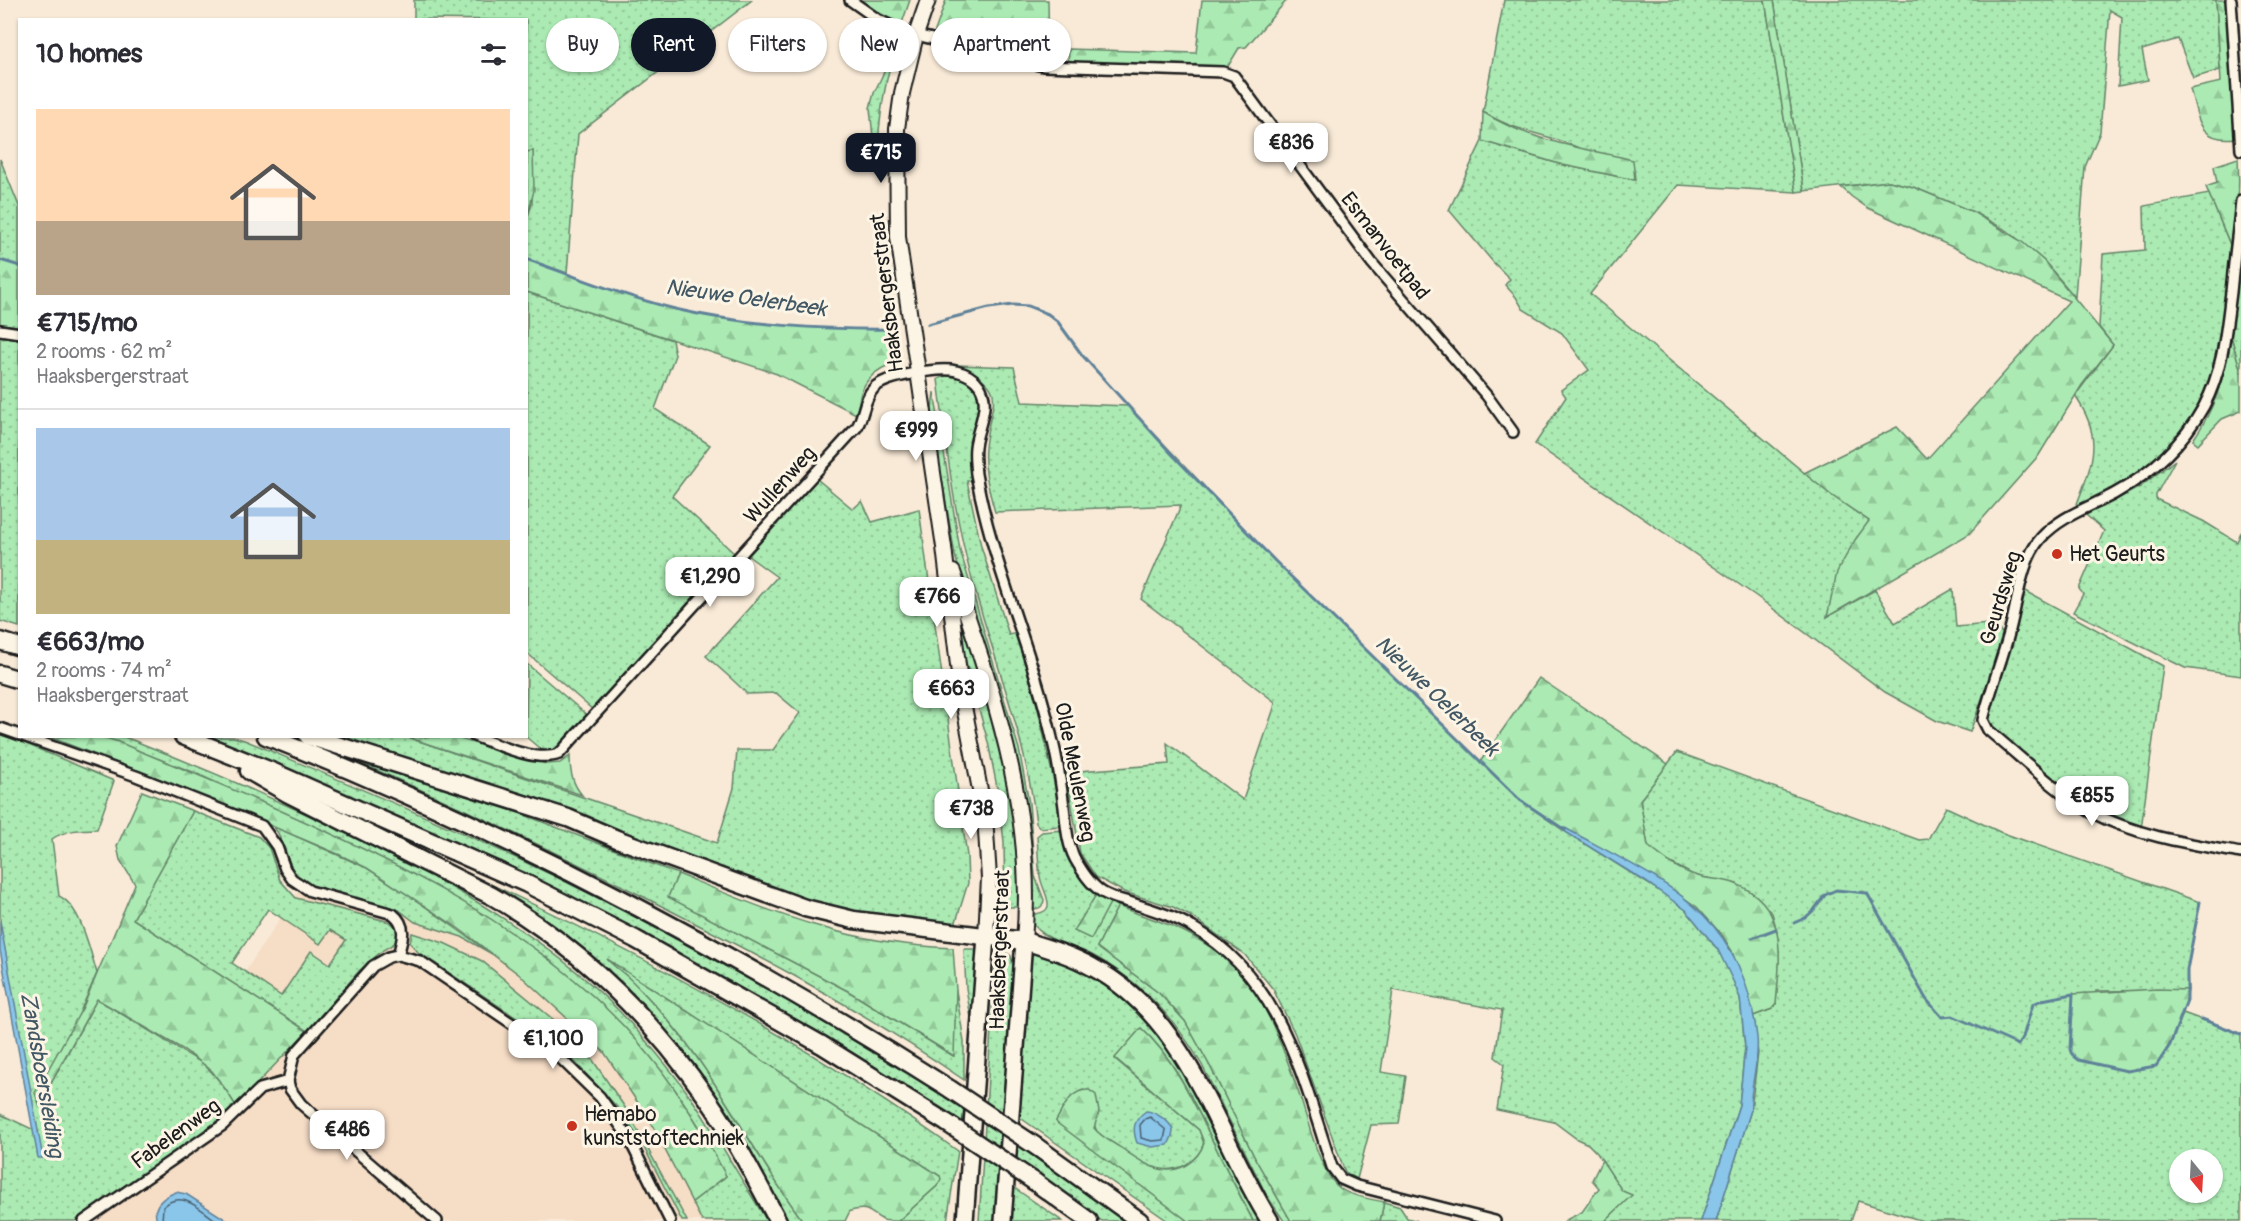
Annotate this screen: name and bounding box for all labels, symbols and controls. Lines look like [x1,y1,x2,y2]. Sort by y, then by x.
chip: Buy [546,18,619,72]
chip: Rent [631,18,716,72]
chip: Filters [728,18,827,72]
chip: New [839,18,919,72]
chip: Apartment [931,18,1071,72]
text: 10 homes [36,38,142,70]
icon: filters [477,38,510,71]
pin: €836 [1255,123,1327,174]
text: €836 [1268,130,1314,155]
pin: €715 [845,133,917,184]
text: €715 [860,140,902,165]
icon: home [219,148,327,256]
street label: Esmanvoetpad [1334,187,1436,305]
street label: Haaksbergerstraat [864,211,910,374]
water label: Nieuwe Oelerbeek [664,273,830,323]
text: €715/mo [36,307,138,339]
text: 2 rooms · 62 m² [36,339,172,364]
text: Haaksbergerstraat [36,364,189,389]
pin: €999 [880,411,952,462]
text: €999 [894,418,938,443]
street label: Wullenweg [738,441,822,529]
icon: home [219,467,327,575]
place label: Het Geurts [2069,541,2166,568]
marker: Het Geurts [2050,547,2064,561]
street label: Geurdsweg [1974,548,2028,648]
pin: €1,290 [661,557,759,608]
text: €1,290 [679,564,741,589]
pin: €766 [901,577,973,628]
text: €766 [913,584,961,609]
text: €663/mo [36,626,144,658]
water label: Nieuwe Oelerbeek [1369,630,1506,763]
text: 2 rooms · 74 m² [36,658,172,683]
pin: €663 [915,669,987,720]
text: €663 [927,676,975,701]
text: Haaksbergerstraat [36,683,189,708]
street label: Olde Meulenweg [1048,700,1102,844]
pin: €855 [2056,776,2128,827]
text: €855 [2070,783,2114,808]
pin: €738 [935,789,1007,840]
text: €738 [948,796,994,821]
street label: Haaksbergerstraat [984,869,1016,1031]
water label: Zandsboersleiding [14,990,71,1161]
pin: €1,100 [504,1019,602,1070]
text: €1,100 [522,1026,584,1051]
street label: Fabelenweg [126,1093,226,1175]
place label: Hemabo kunststoftechniek [584,1101,745,1152]
pin: €486 [311,1110,383,1161]
text: €486 [324,1117,370,1142]
marker: Hemabo kunststoftechniek [565,1119,579,1133]
north arrow [2169,1149,2223,1203]
map controls [2169,1149,2223,1203]

